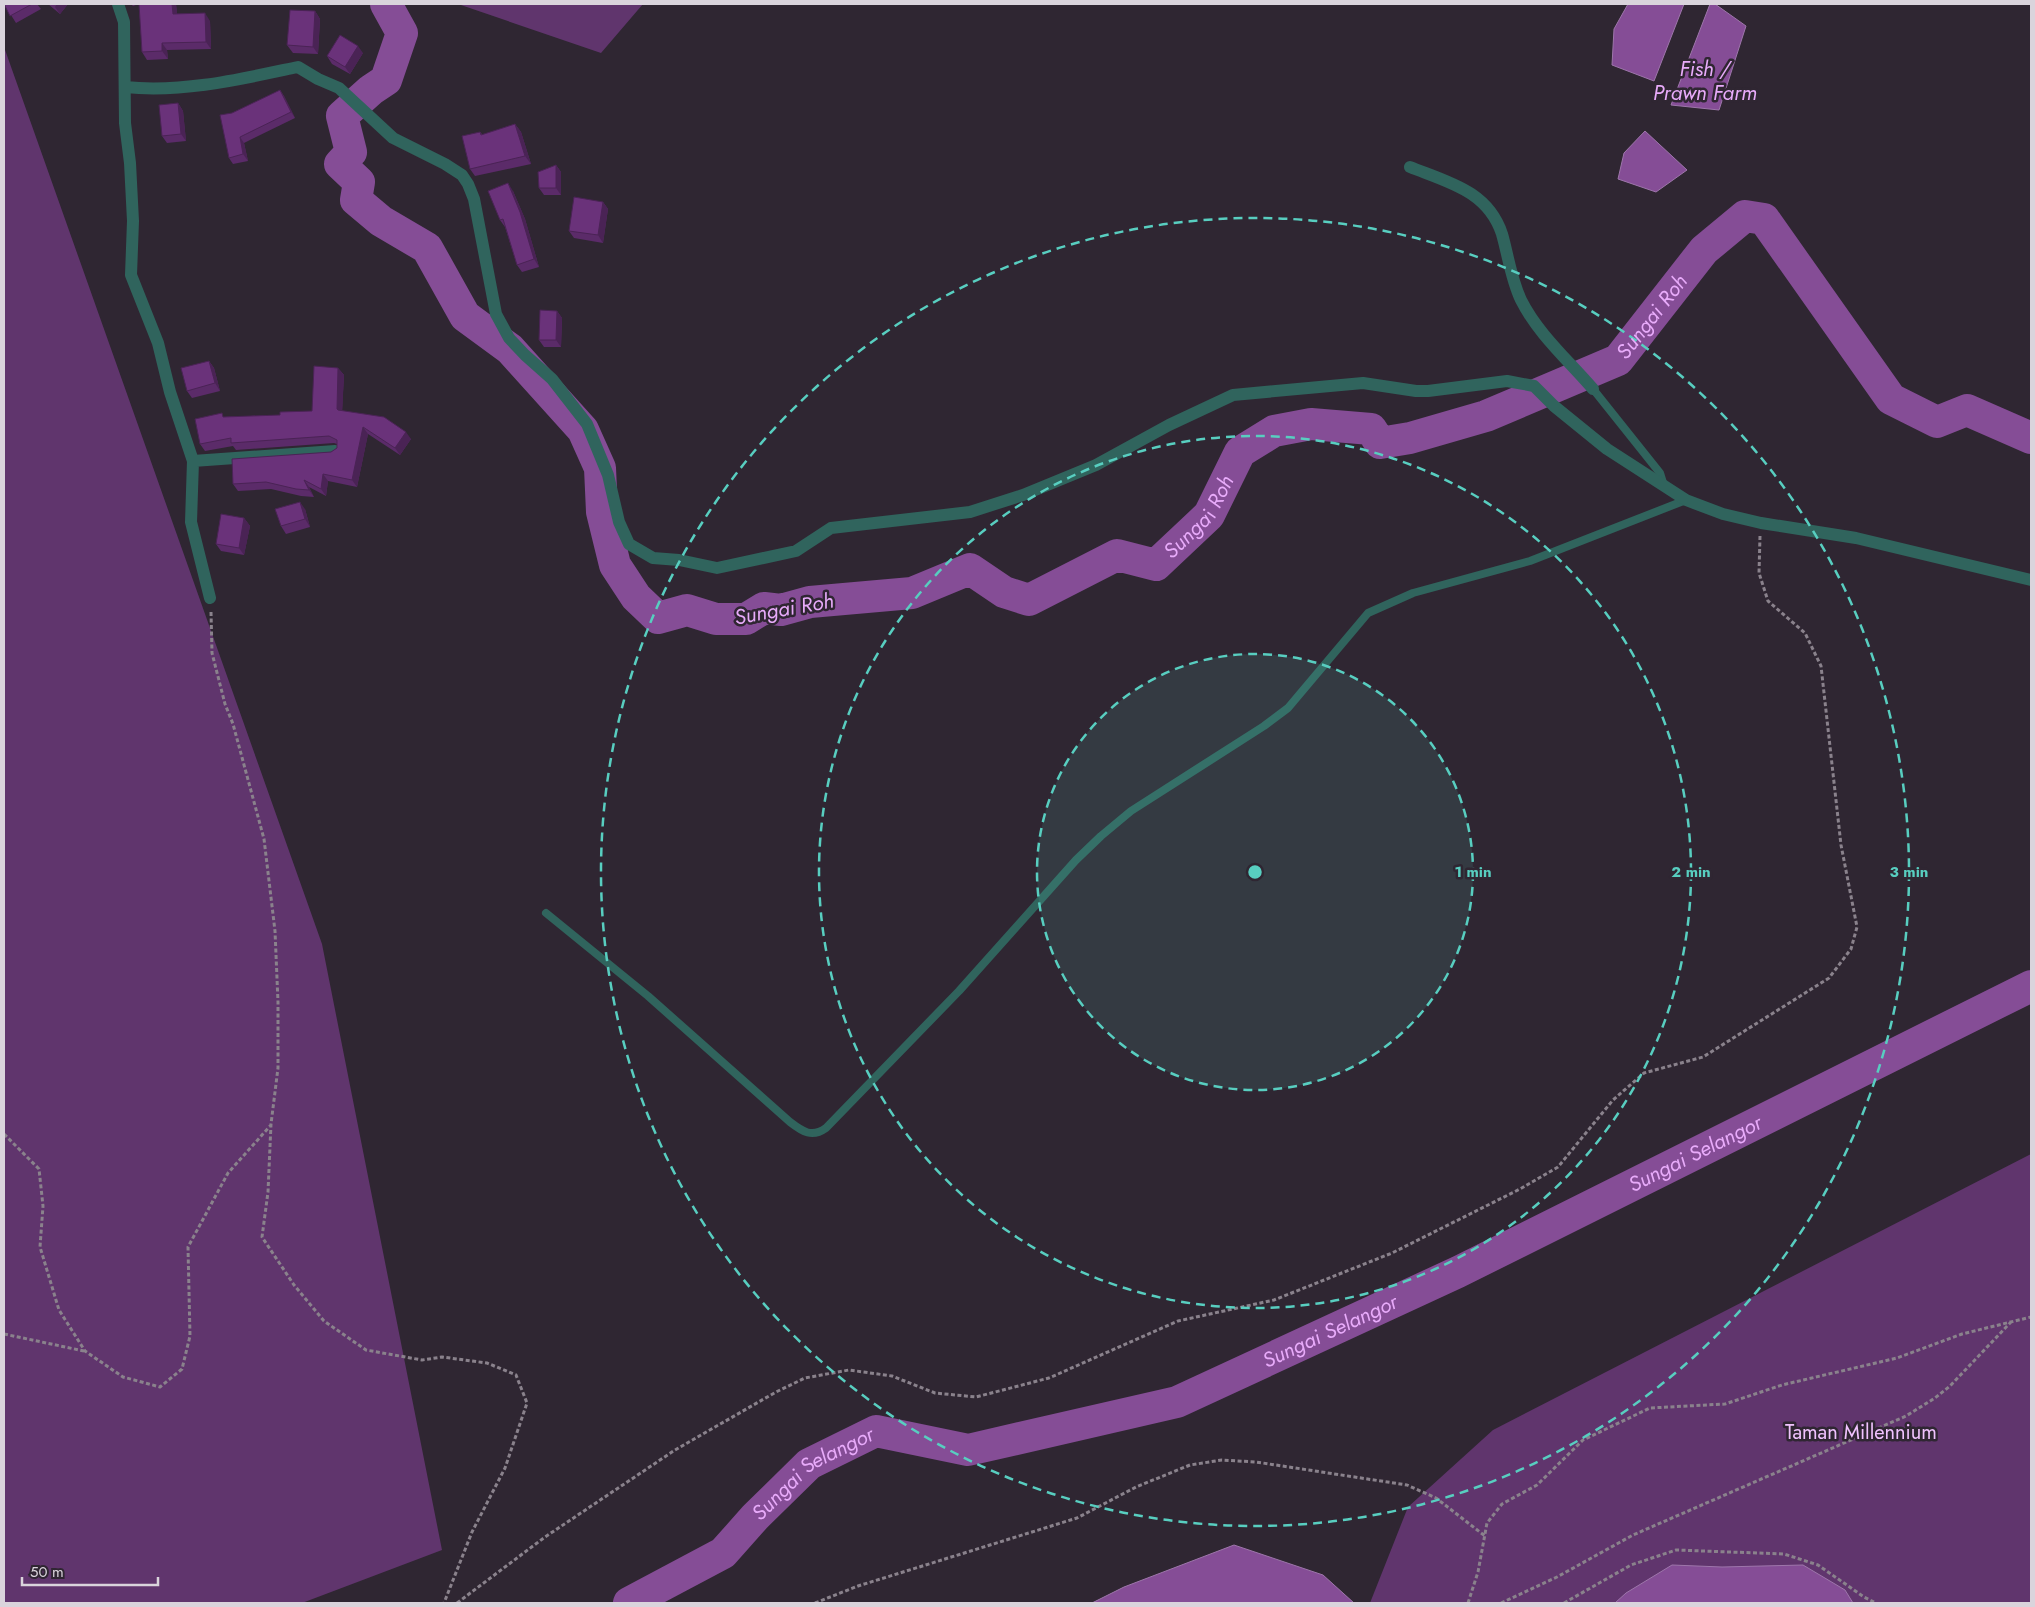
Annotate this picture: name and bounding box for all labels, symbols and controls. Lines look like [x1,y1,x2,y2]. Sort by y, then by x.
water label: Fish / Prawn Farm [1653,54,1757,108]
water label: Sungai Roh [1609,268,1695,366]
water label: Sungai Roh [1157,470,1241,566]
water label: Sungai Roh [732,585,836,633]
text: 1 min [1454,861,1492,883]
text: 2 min [1671,861,1711,883]
text: 3 min [1890,861,1928,883]
centre of rings [1246,863,1264,881]
water label: Sungai Selangor [1623,1107,1768,1200]
water label: Sungai Selangor [1258,1287,1403,1375]
park label: Taman Millennium [1785,1418,1937,1447]
water label: Sungai Selangor [745,1419,880,1527]
scale bar [22,1554,159,1586]
text: 50 m [30,1561,64,1583]

